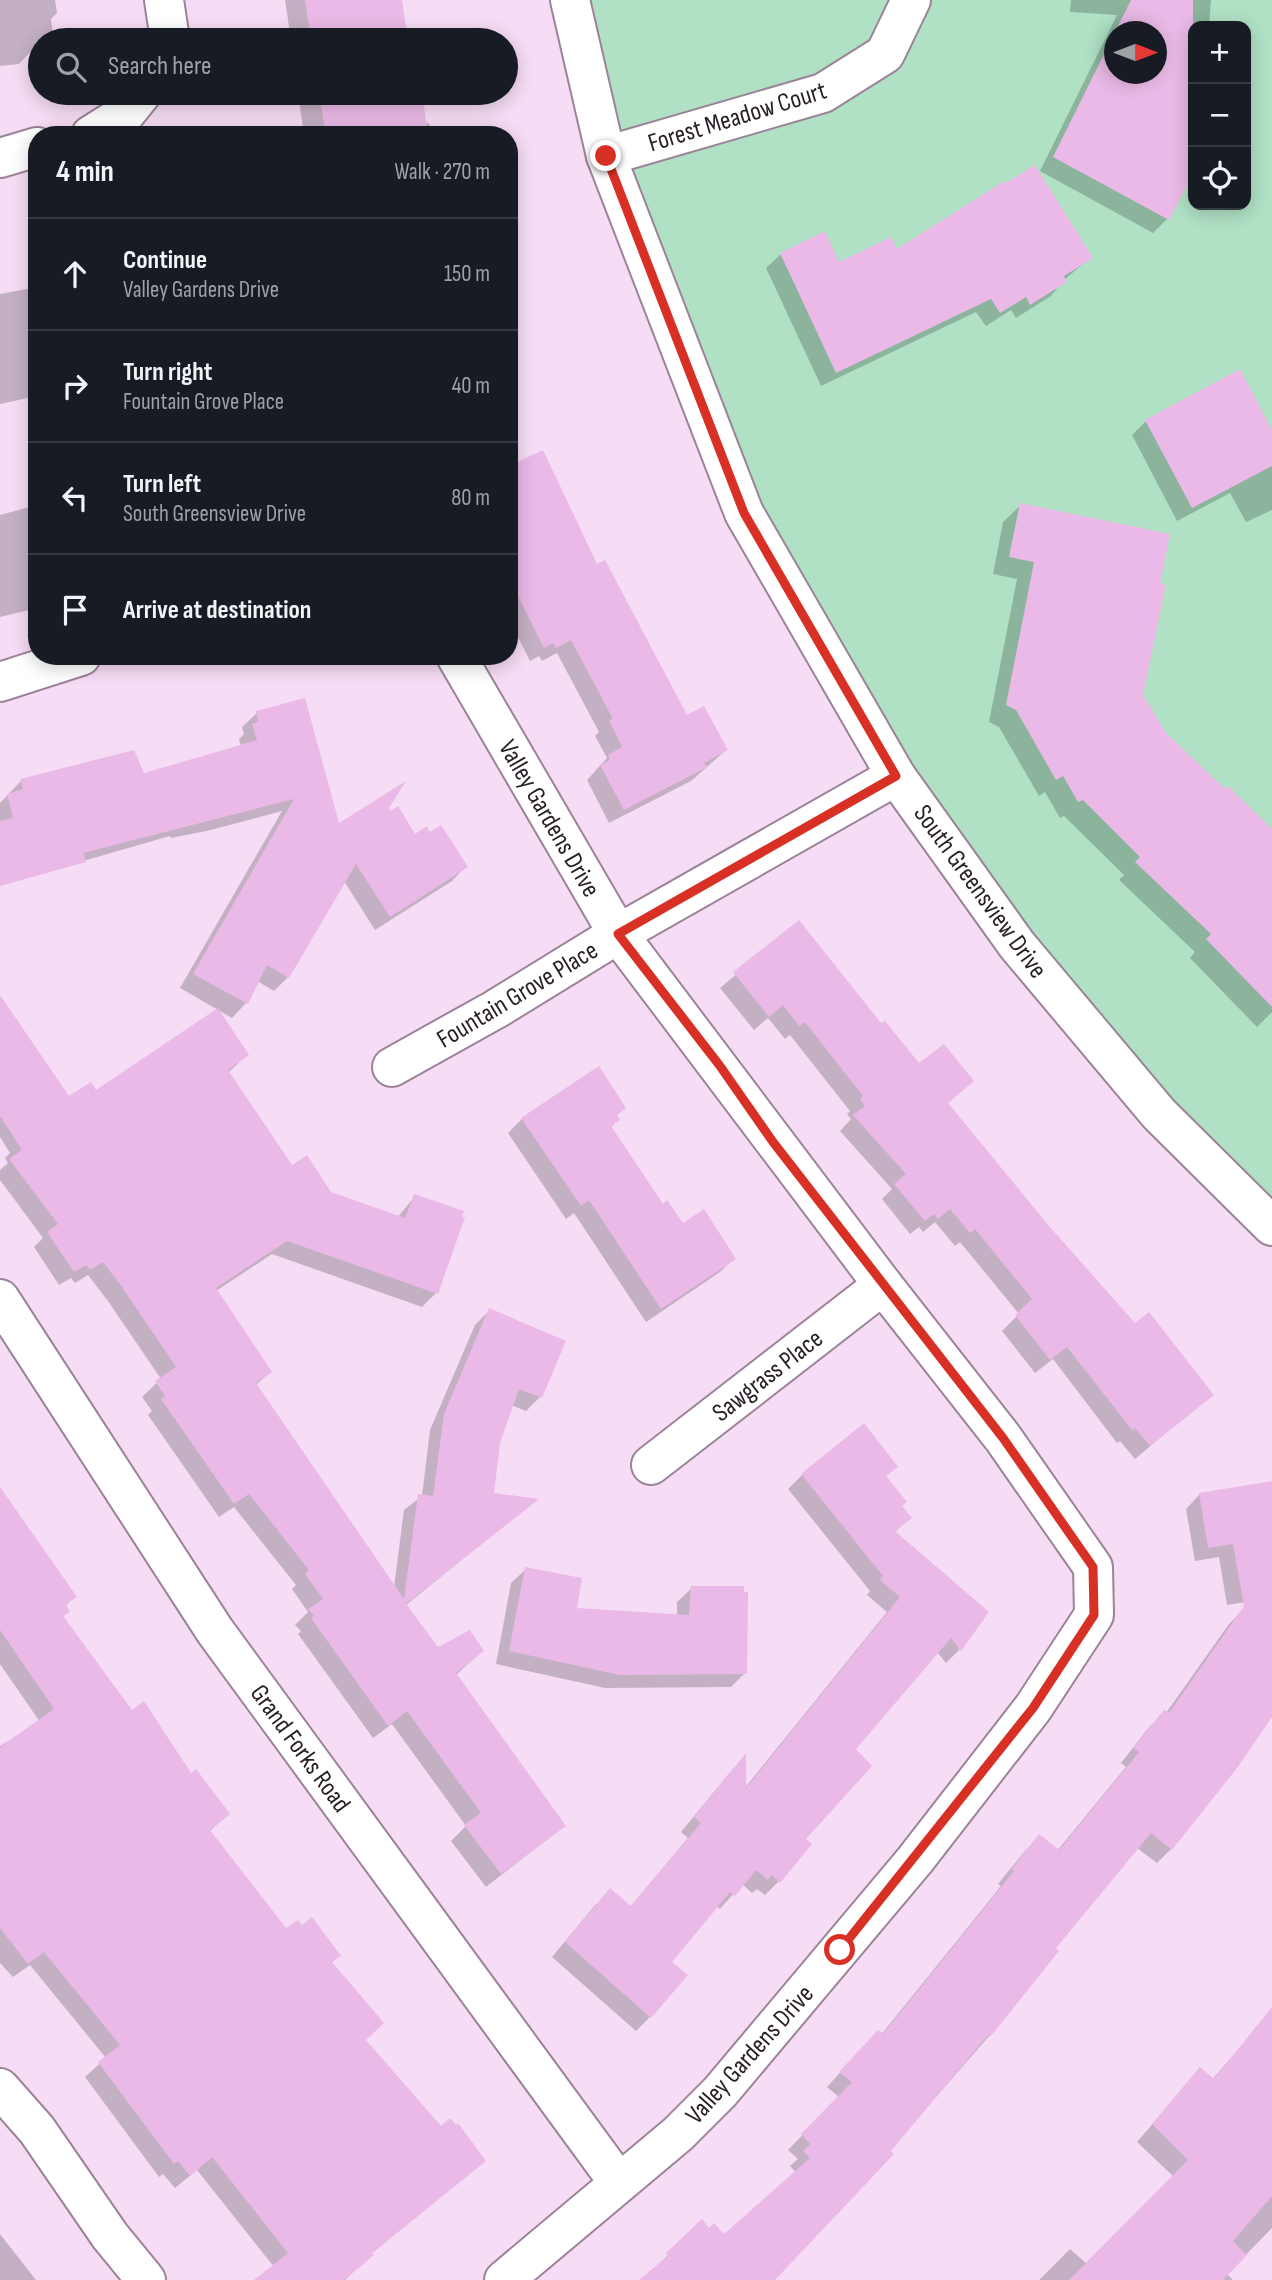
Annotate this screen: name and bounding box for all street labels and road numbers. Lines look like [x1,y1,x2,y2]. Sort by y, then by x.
street label: Forest Meadow Court [644,76,831,159]
street label: Valley Gardens Drive [491,735,606,903]
street label: South Greensview Drive [906,799,1053,985]
street label: Fountain Grove Place [432,935,604,1055]
street label: Sawgrass Place [707,1323,829,1429]
street label: Grand Forks Road [243,1679,356,1819]
street label: Valley Gardens Drive [680,1979,821,2131]

